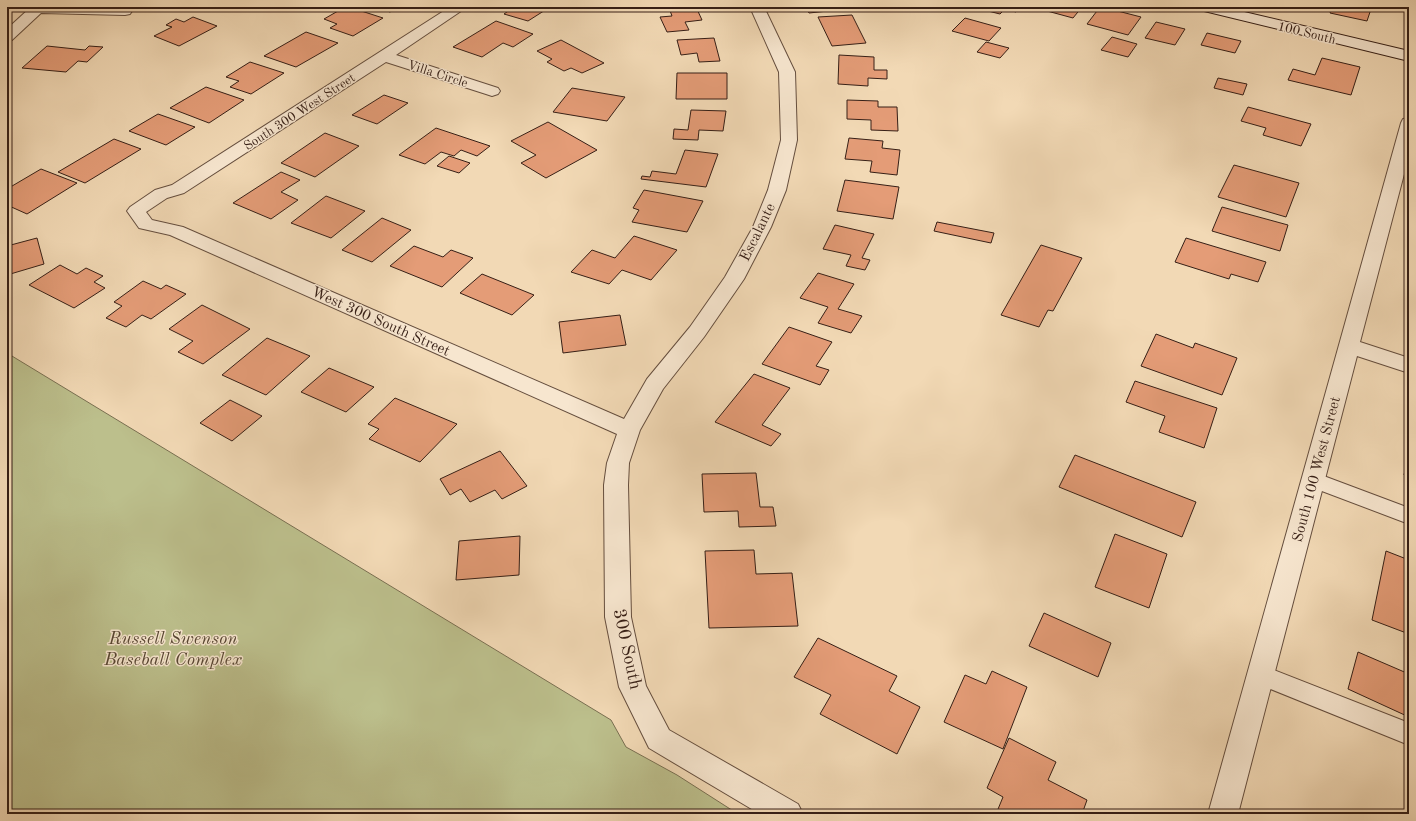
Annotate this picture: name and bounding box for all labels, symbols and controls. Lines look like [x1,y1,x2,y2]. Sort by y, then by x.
street label: 100 South [1276,20,1337,47]
street label: Villa Circle [406,59,469,90]
street label: South 300 West Street [242,71,358,153]
street label: Escalante [738,201,779,264]
street label: West 300 South Street [309,285,452,360]
street label: South 100 West Street [1291,395,1344,544]
street label: 300 South [610,607,644,691]
park label: Russell Swenson Baseball Complex [103,630,242,669]

